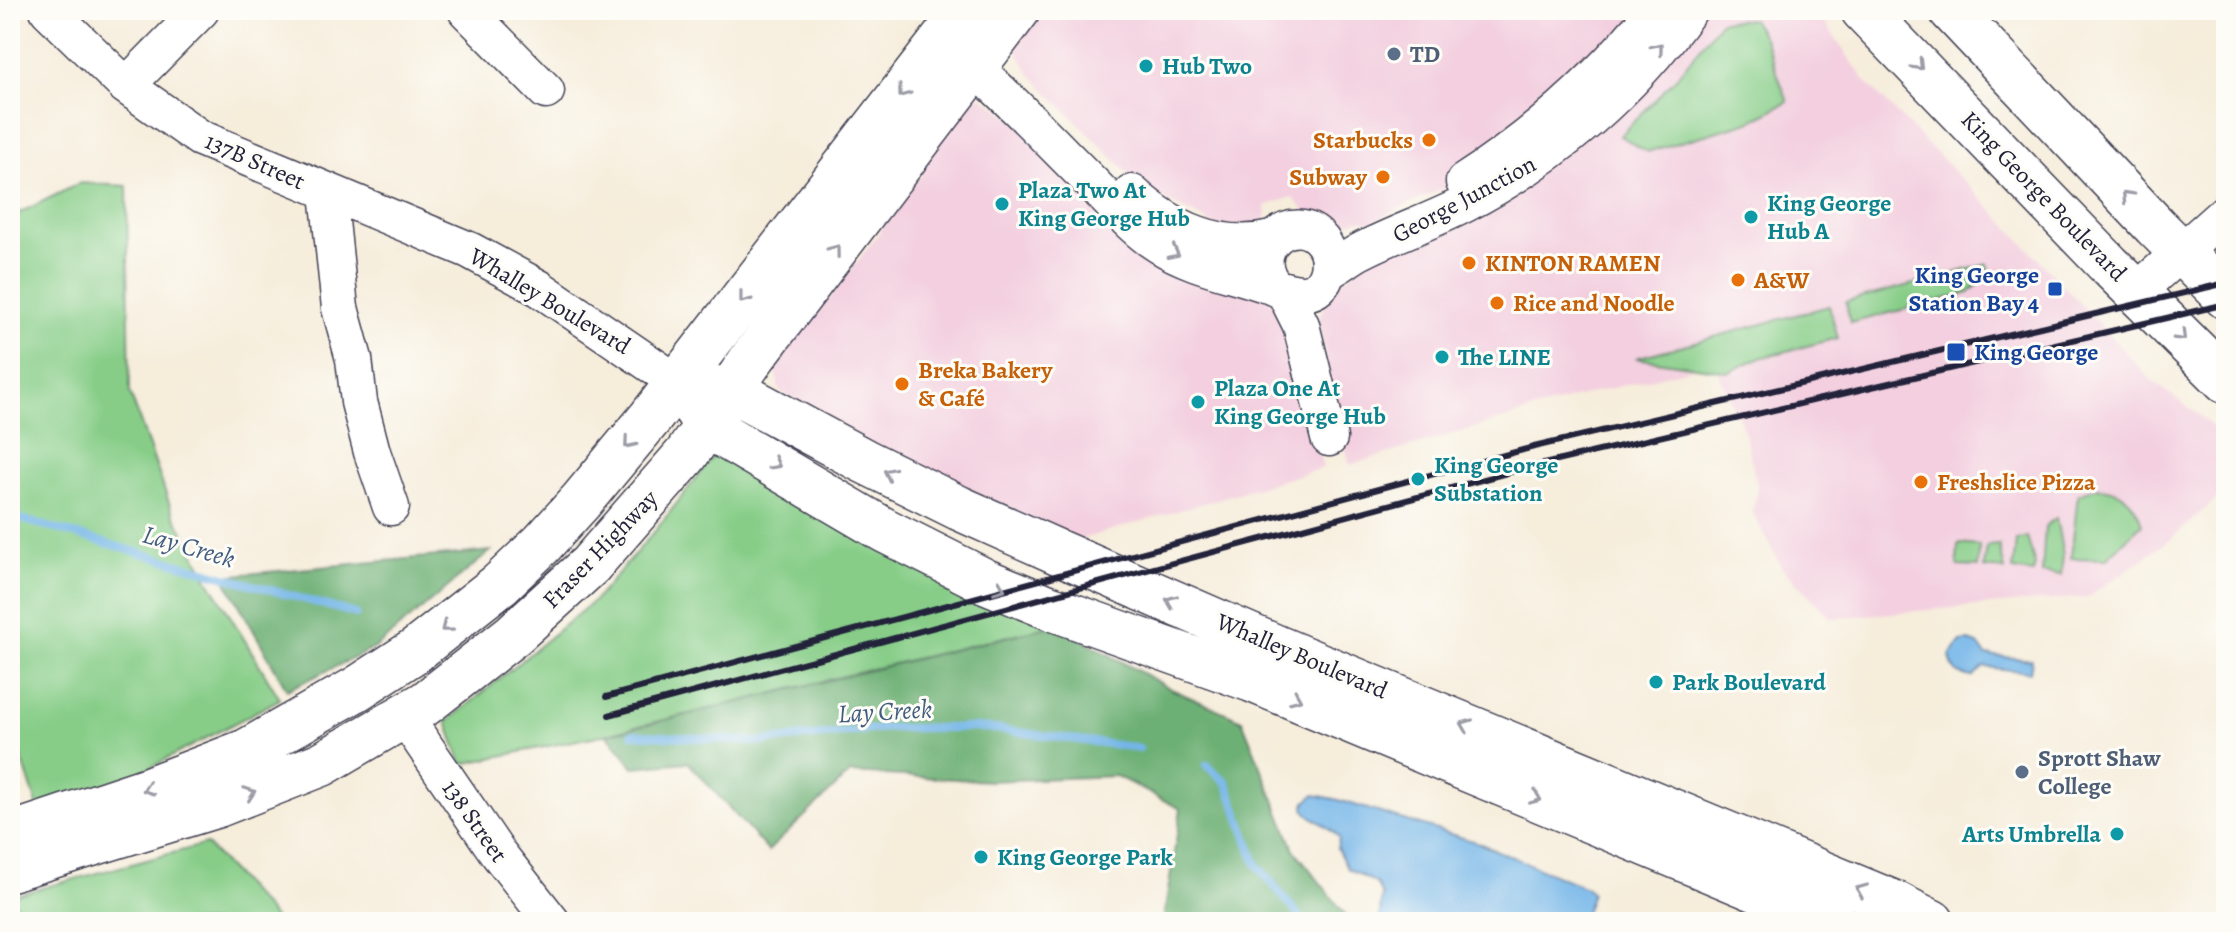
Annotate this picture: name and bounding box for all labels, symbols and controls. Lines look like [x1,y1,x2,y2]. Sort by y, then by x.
place label: TD [1410,38,1440,70]
one-way arrow [1648,43,1663,58]
marker: TD [1385,45,1403,63]
place label: Hub Two [1162,50,1252,82]
one-way arrow [1909,56,1923,70]
marker: Hub Two [1137,57,1155,75]
one-way arrow [899,83,913,98]
street label: King George Boulevard [1954,104,2134,288]
place label: Starbucks [1313,124,1413,156]
street label: 137B Street [200,125,310,197]
marker: Starbucks [1420,131,1438,149]
street label: George Junction [1387,148,1541,250]
place label: Subway [1289,161,1368,193]
marker: Subway [1374,168,1392,186]
place label: Plaza Two At King George Hub [1018,174,1190,234]
place label: King George Hub A [1767,187,1891,247]
one-way arrow [2122,191,2136,205]
marker: Plaza Two At King George Hub [993,195,1011,213]
marker: King George Hub A [1742,208,1760,226]
street label: Whalley Boulevard [462,240,637,362]
one-way arrow [1165,243,1180,258]
one-way arrow [825,244,839,258]
place label: KINTON RAMEN [1485,247,1661,279]
marker: KINTON RAMEN [1460,254,1478,272]
place label: King George Station Bay 4 [1909,259,2039,319]
place label: A&W [1753,264,1810,296]
marker: A&W [1729,271,1747,289]
marker: King George Station Bay 4 [2046,280,2064,298]
place label: Rice and Noodle [1513,287,1675,319]
one-way arrow [740,289,754,304]
marker: Rice and Noodle [1488,294,1506,312]
one-way arrow [2172,327,2186,341]
place label: King George [1974,336,2098,368]
place label: The LINE [1458,341,1551,373]
marker: King George [1945,341,1967,363]
marker: The LINE [1433,348,1451,366]
place label: Breka Bakery & Café [918,354,1053,414]
place label: Plaza One At King George Hub [1214,372,1386,432]
marker: Breka Bakery & Café [893,375,911,393]
marker: Plaza One At King George Hub [1189,393,1207,411]
one-way arrow [624,434,639,449]
place label: King George Substation [1434,449,1558,509]
one-way arrow [766,454,780,470]
place label: Freshslice Pizza [1937,466,2096,498]
one-way arrow [882,468,897,483]
marker: King George Substation [1409,470,1427,488]
marker: Freshslice Pizza [1912,473,1930,491]
street label: Fraser Highway [535,483,665,615]
water label: Lay Creek [139,517,239,576]
one-way arrow [992,578,1006,594]
one-way arrow [1165,594,1179,610]
street label: Whalley Boulevard [1211,605,1393,707]
one-way arrow [440,617,455,631]
place label: Park Boulevard [1672,666,1826,698]
marker: Park Boulevard [1647,673,1665,691]
one-way arrow [1288,689,1302,705]
water label: Lay Creek [837,692,933,731]
one-way arrow [1460,718,1474,735]
place label: Sprott Shaw College [2038,742,2161,802]
marker: Sprott Shaw College [2013,763,2031,781]
street label: 138 Street [435,773,515,869]
one-way arrow [142,780,156,796]
one-way arrow [242,786,256,803]
one-way arrow [1528,788,1542,805]
place label: Arts Umbrella [1961,818,2101,850]
marker: Arts Umbrella [2108,825,2126,843]
place label: King George Park [997,841,1173,873]
marker: King George Park [972,848,990,866]
one-way arrow [1855,883,1869,900]

